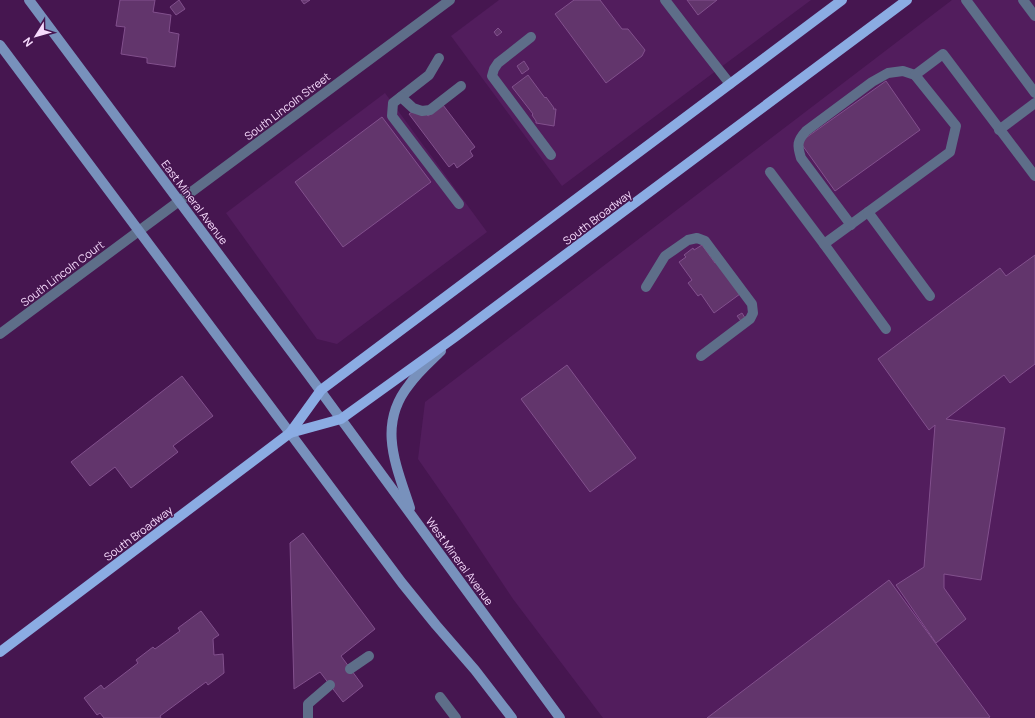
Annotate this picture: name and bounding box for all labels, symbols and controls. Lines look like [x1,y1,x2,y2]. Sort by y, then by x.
north arrow [16,16,56,56]
text: N [19,35,36,50]
street label: South Lincoln Street [241,69,333,143]
street label: East Mineral Avenue [158,157,232,248]
street label: South Broadway [560,186,635,248]
street label: South Lincoln Court [17,237,107,309]
street label: South Broadway [101,502,176,564]
street label: West Mineral Avenue [423,514,497,609]

